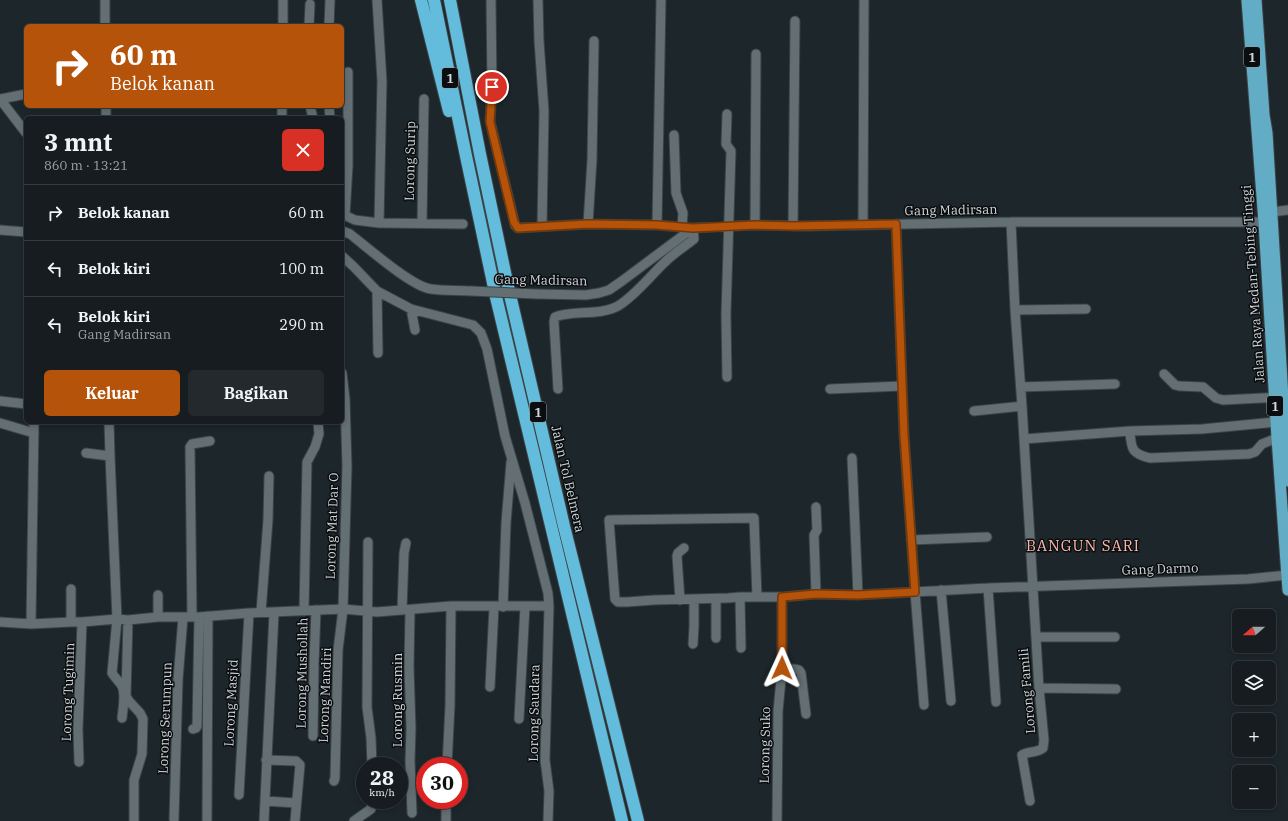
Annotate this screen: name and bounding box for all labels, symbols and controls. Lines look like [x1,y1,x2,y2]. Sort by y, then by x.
text: 60 m [110,36,177,73]
icon: right [44,40,96,92]
road number: 1 [1244,47,1260,67]
road number: 1 [442,68,458,88]
pin [475,70,509,104]
text: Belok kanan [110,72,215,95]
icon: arrive [481,76,503,98]
street label: Lorong Surip [401,121,419,201]
text: 3 mnt [44,126,112,158]
button: close [282,129,324,171]
text: 860 m · 13:21 [44,157,128,174]
street label: Jalan Raya Medan-Tebing Tinggi [1238,184,1268,384]
street label: Gang Madirsan [904,201,998,219]
icon: right [44,202,66,224]
text: Belok kanan [78,203,170,222]
text: 60 m [288,203,324,222]
icon: left [44,258,66,280]
text: Belok kiri [78,259,150,278]
text: 100 m [279,259,324,278]
street label: Gang Madirsan [494,271,588,289]
text: Belok kiri [78,307,150,326]
icon: left [44,314,66,336]
text: 290 m [279,315,324,334]
text: Gang Madirsan [78,326,171,343]
button: Keluar [44,370,180,416]
button: Bagikan [188,370,324,416]
road number: 1 [1267,396,1283,416]
road number: 1 [530,402,546,422]
street label: Jalan Tol Belmera [547,424,589,534]
street label: Lorong Mat Dar O [322,472,342,580]
district label: BANGUN SARI [1026,536,1140,555]
street label: Gang Darmo [1121,559,1199,579]
north arrow [1232,609,1276,653]
map controls [1232,609,1276,809]
street label: Lorong Mushollah [293,617,311,729]
street label: Lorong Tugimin [58,642,78,742]
street label: Lorong Mandiri [315,647,335,743]
position arrow [761,647,803,689]
street label: Lorong Famili [1015,648,1039,734]
street label: Lorong Rusmin [389,653,406,747]
street label: Lorong Masjid [220,659,242,747]
button: layers [1232,661,1276,705]
street label: Lorong Serumpun [155,662,175,774]
street label: Lorong Saudara [525,664,543,762]
street label: Lorong Suko [756,706,774,784]
button: + [1232,713,1276,757]
speed limit sign: 30 [416,757,468,809]
text: 28 [370,764,394,791]
button: − [1232,765,1276,809]
text: km/h [369,786,395,799]

